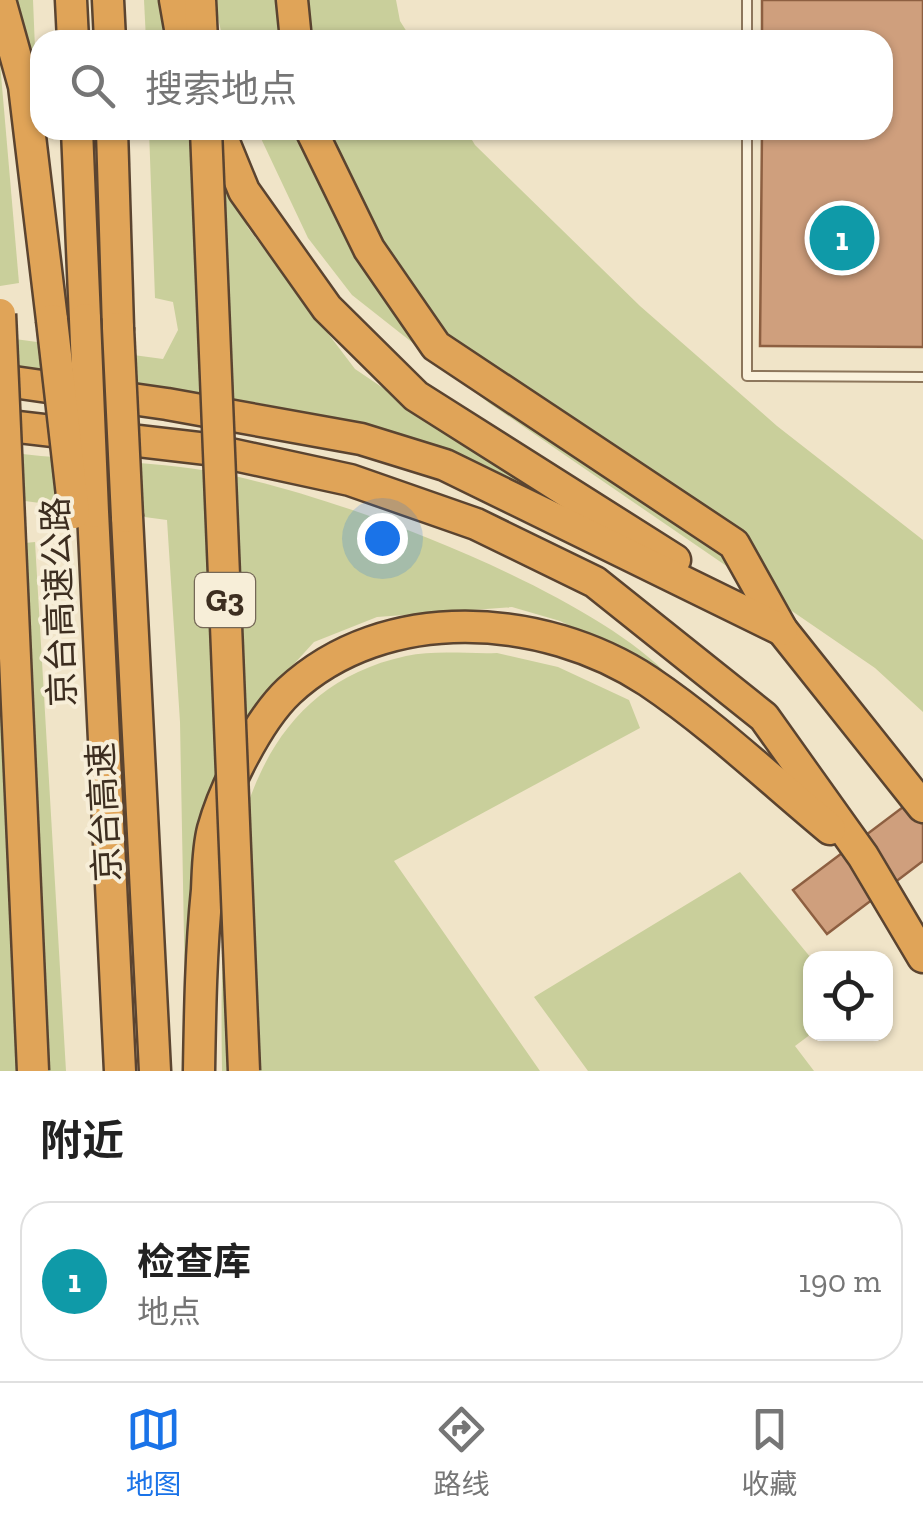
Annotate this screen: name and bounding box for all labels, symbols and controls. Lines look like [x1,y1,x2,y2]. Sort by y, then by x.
search box [30,30,893,140]
icon: search [65,58,120,113]
text: 搜索地点 [145,66,297,112]
pin: 1 [810,200,874,276]
street label: 京台高速公路 [34,496,84,708]
your location [357,513,408,564]
road number: G3 [195,573,255,627]
street label: 京台高速 [79,741,129,883]
map controls [803,951,893,1041]
button: locate [803,951,893,1041]
text: 附近 [40,1115,124,1166]
text: 检查库 [137,1239,251,1285]
text: 1 [68,1262,81,1300]
text: 190 m [798,1262,881,1300]
text: 地点 [137,1293,201,1331]
tab: 地图 [126,1402,182,1502]
tab: 路线 [433,1402,489,1502]
tab: 收藏 [741,1402,797,1502]

